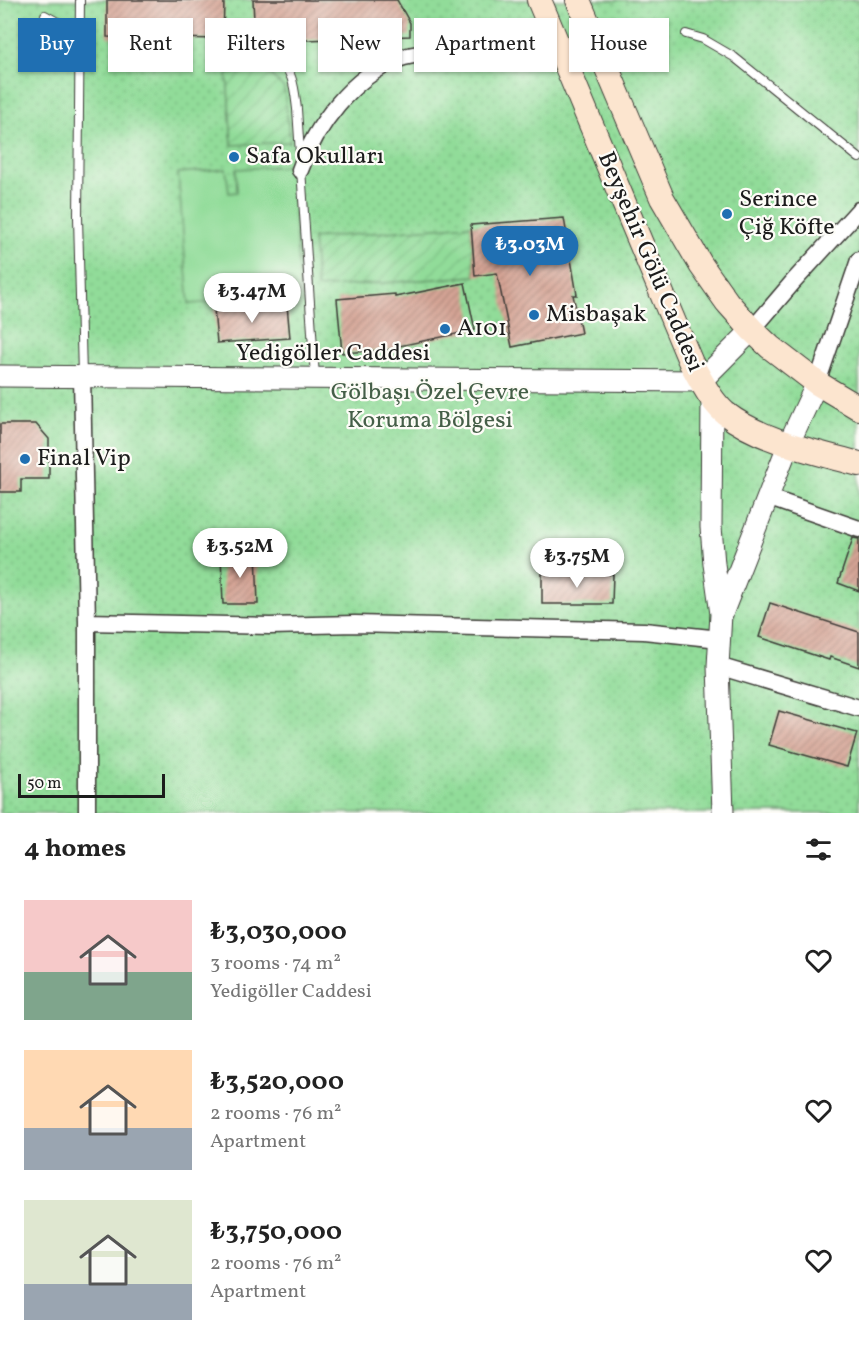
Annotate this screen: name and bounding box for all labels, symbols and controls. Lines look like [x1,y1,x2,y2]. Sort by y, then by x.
chip: Buy [18,18,96,72]
chip: Rent [108,18,193,72]
chip: Filters [205,18,306,72]
chip: New [318,18,402,72]
chip: Apartment [414,18,557,72]
chip: House [569,18,669,72]
place label: Safa Okulları [246,140,384,174]
street label: Beyşehir Gölü Caddesi [588,147,712,377]
marker: Safa Okulları [227,150,241,164]
place label: Serince Çiğ Köfte [739,183,835,245]
marker: Serince Çiğ Köfte [720,207,734,221]
pin: ₺3.03M [481,226,579,277]
text: ₺3.03M [495,231,565,259]
pin: ₺3.47M [203,273,301,324]
text: ₺3.47M [218,278,286,306]
place label: Misbaşak [546,298,646,332]
marker: Misbaşak [527,308,541,322]
place label: A101 [457,312,507,346]
marker: A101 [438,322,452,336]
street label: Yedigöller Caddesi [236,337,430,371]
park label: Gölbaşı Özel Çevre Koruma Bölgesi [331,376,529,438]
place label: Final Vip [37,442,131,476]
marker: Final Vip [18,452,32,466]
pin: ₺3.52M [191,528,289,579]
text: ₺3.52M [207,533,273,561]
pin: ₺3.75M [528,538,626,589]
text: ₺3.75M [544,543,610,571]
scale bar [18,771,165,798]
text: 50 m [27,773,61,795]
text: 4 homes [24,831,126,867]
icon: filters [802,833,835,866]
text: ₺3,030,000 [210,914,347,950]
icon: home [72,924,144,996]
icon: heart [802,944,835,977]
text: 3 rooms · 74 m² [210,950,341,978]
text: Yedigöller Caddesi [210,978,372,1006]
text: ₺3,520,000 [210,1064,344,1100]
icon: home [72,1074,144,1146]
icon: heart [802,1094,835,1127]
text: 2 rooms · 76 m² [210,1100,342,1128]
text: Apartment [210,1128,306,1156]
text: ₺3,750,000 [210,1214,342,1250]
icon: home [72,1224,144,1296]
icon: heart [802,1244,835,1277]
text: 2 rooms · 76 m² [210,1250,342,1278]
text: Apartment [210,1278,306,1306]

